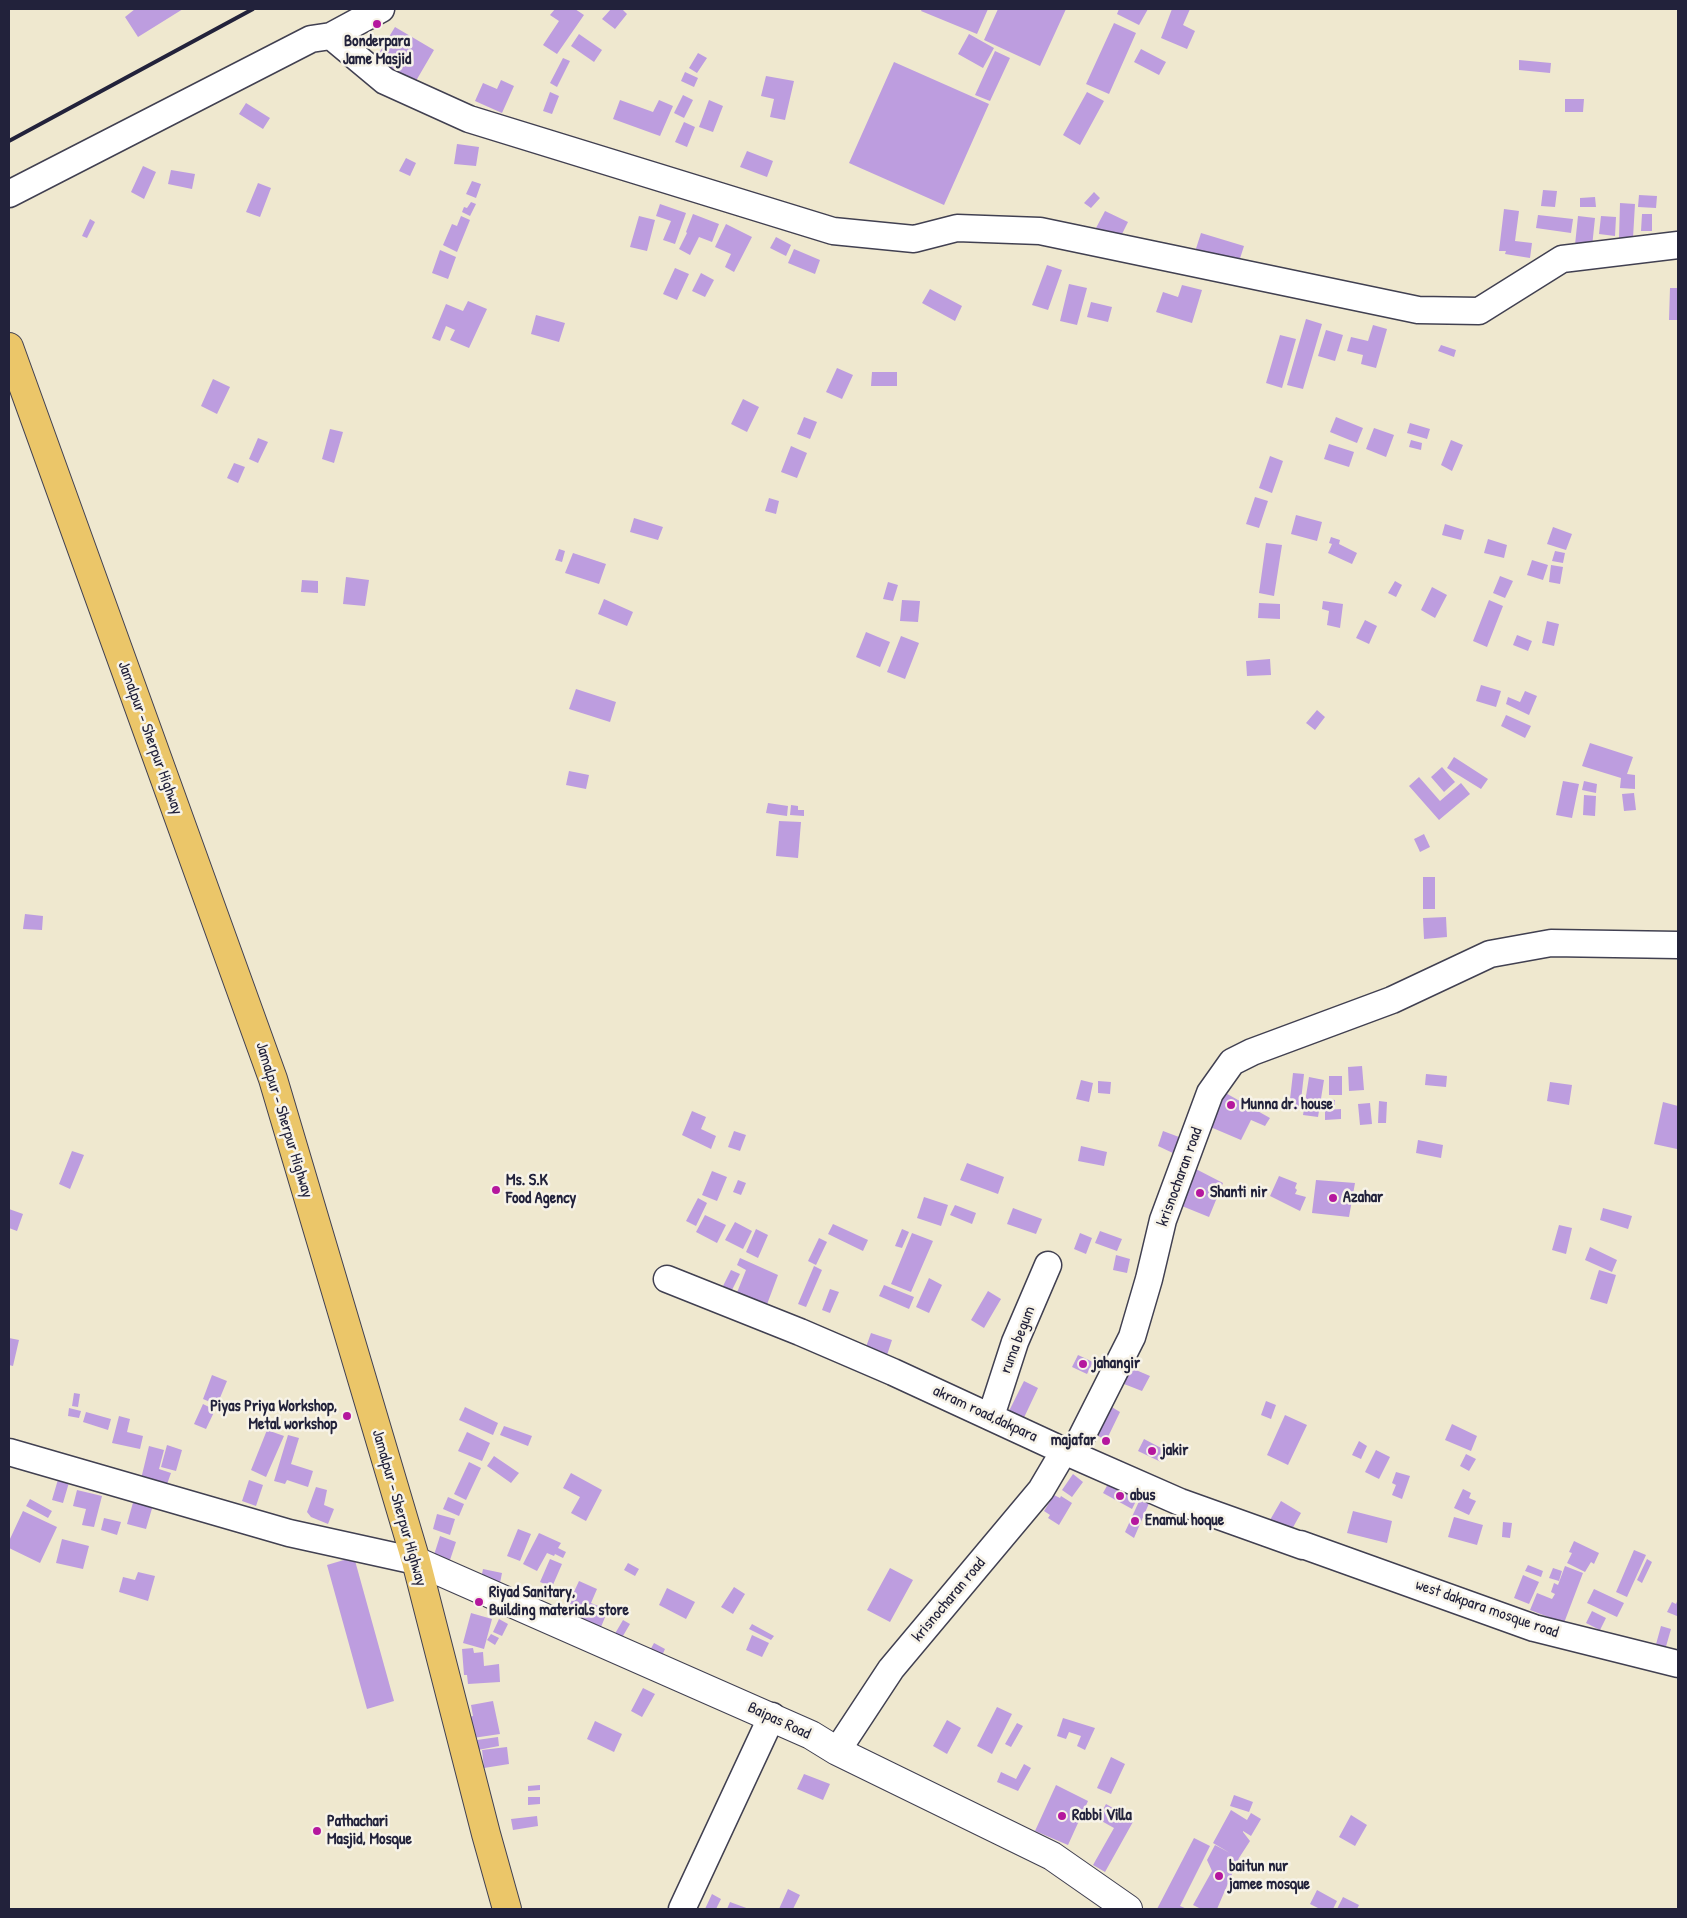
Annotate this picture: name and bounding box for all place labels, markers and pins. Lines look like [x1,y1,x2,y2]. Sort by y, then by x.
marker: Bonderpara Jame Masjid [371,18,383,30]
place label: Bonderpara Jame Masjid [343,32,411,70]
place label: Munna dr. house [1241,1095,1333,1115]
marker: Munna dr. house [1225,1099,1237,1111]
place label: Ms. S.K Food Agency [506,1171,576,1209]
place label: Shanti nir [1210,1183,1267,1203]
marker: Ms. S.K Food Agency [490,1184,502,1196]
marker: Shanti nir [1194,1187,1206,1199]
place label: Azahar [1343,1188,1383,1208]
marker: Azahar [1327,1192,1339,1204]
place label: jahangir [1093,1354,1140,1374]
marker: jahangir [1077,1358,1089,1370]
place label: Piyas Priya Workshop, Metal workshop [210,1397,337,1435]
marker: Piyas Priya Workshop, Metal workshop [341,1410,353,1422]
place label: majafar [1051,1431,1096,1451]
marker: majafar [1100,1435,1112,1447]
place label: jakir [1162,1441,1188,1461]
marker: jakir [1146,1445,1158,1457]
place label: abus [1130,1486,1155,1506]
marker: abus [1114,1490,1126,1502]
place label: Enamul hoque [1145,1511,1224,1531]
marker: Enamul hoque [1129,1515,1141,1527]
place label: Riyad Sanitary, Building materials store [489,1583,629,1621]
marker: Riyad Sanitary, Building materials store [473,1596,485,1608]
place label: Rabbi Villa [1072,1806,1132,1826]
marker: Rabbi Villa [1056,1810,1068,1822]
place label: Pathachari Masjid, Mosque [327,1812,412,1850]
marker: Pathachari Masjid, Mosque [311,1825,323,1837]
place label: baitun nur jamee mosque [1229,1857,1310,1895]
marker: baitun nur jamee mosque [1213,1870,1225,1882]

